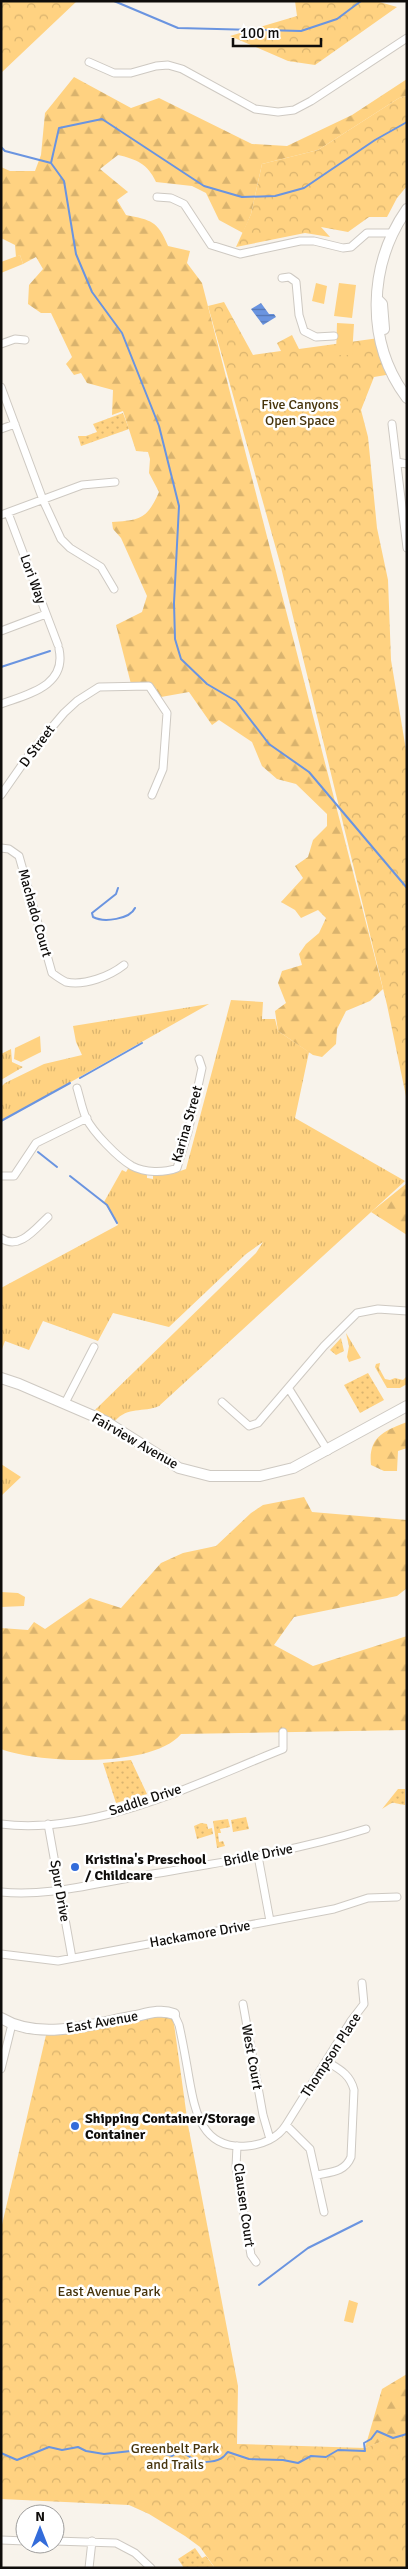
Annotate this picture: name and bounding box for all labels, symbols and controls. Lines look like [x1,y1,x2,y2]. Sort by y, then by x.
scale bar [233,15,320,47]
text: 100 m [240,24,280,42]
park label: Five Canyons Open Space [261,396,339,429]
street label: Lori Way [16,552,50,606]
street label: D Street [16,721,58,771]
street label: Machado Court [14,867,56,959]
street label: Karina Street [168,1084,206,1164]
street label: Fairview Avenue [89,1409,181,1473]
street label: Saddle Drive [107,1780,183,1820]
street label: Bridle Drive [222,1840,294,1870]
place label: Kristina's Preschool / Childcare [85,1851,207,1884]
street label: Spur Drive [46,1859,74,1923]
marker: Kristina's Preschool / Childcare [69,1861,81,1873]
street label: Hackamore Drive [148,1917,252,1951]
street label: East Avenue [65,2007,139,2037]
street label: Thompson Place [297,2010,365,2100]
street label: West Court [238,2023,266,2091]
place label: Shipping Container/Storage Container [85,2110,255,2143]
marker: Shipping Container/Storage Container [69,2120,81,2132]
street label: Clausen Court [230,2162,258,2248]
park label: East Avenue Park [58,2283,160,2300]
park label: Greenbelt Park and Trails [131,2440,219,2473]
north arrow [15,2504,65,2554]
text: N [35,2508,45,2525]

